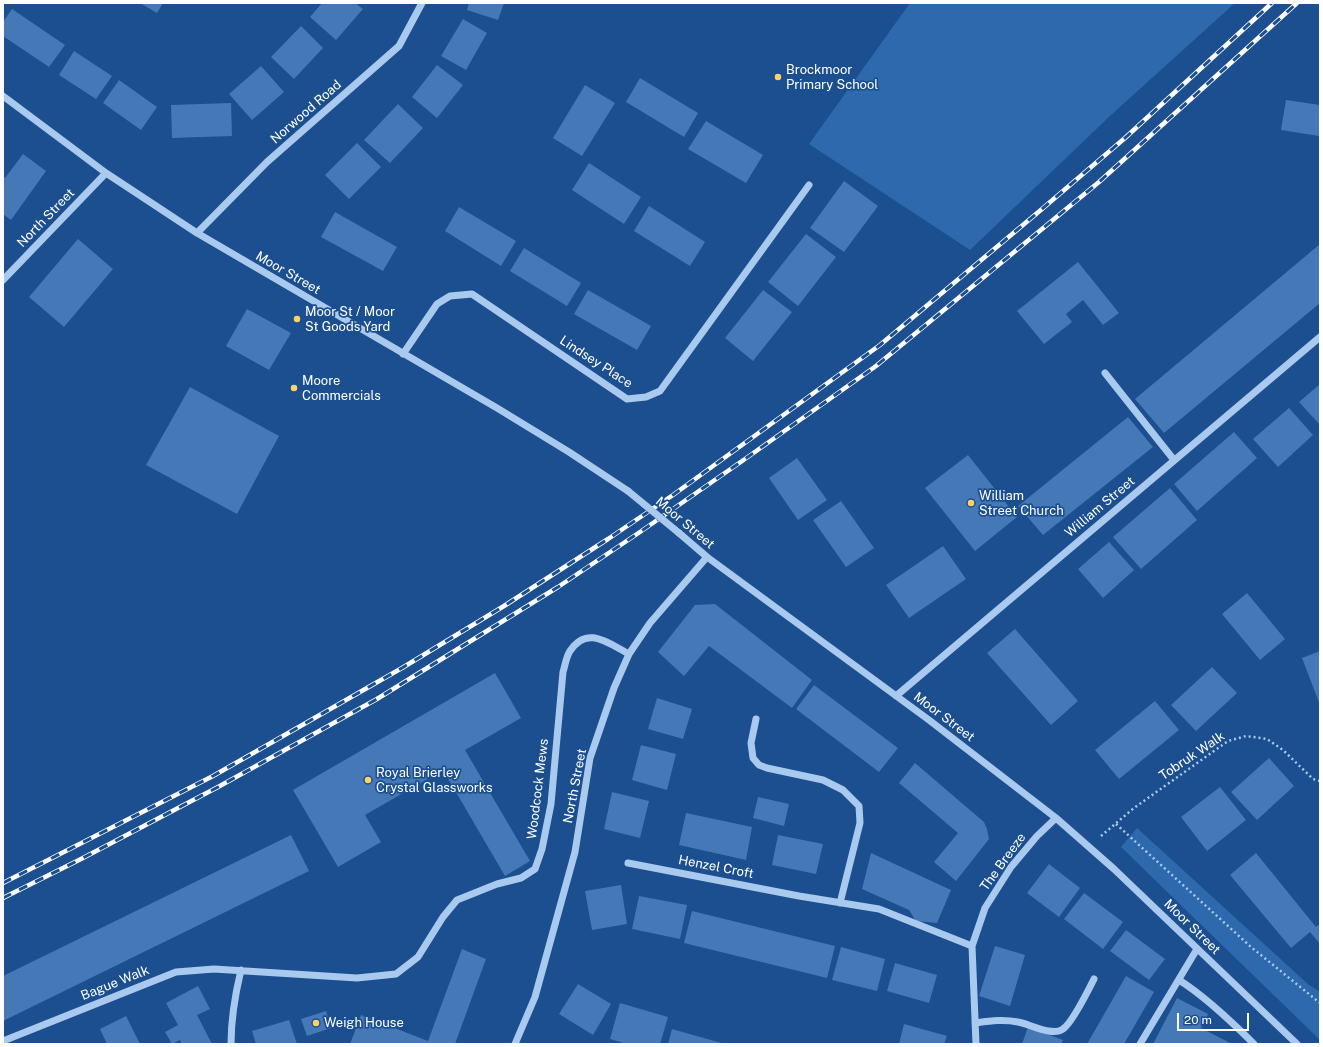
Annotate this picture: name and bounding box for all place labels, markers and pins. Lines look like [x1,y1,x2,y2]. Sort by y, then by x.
place label: Brockmoor Primary School [786,62,878,93]
marker: Brockmoor Primary School [773,72,783,82]
place label: Moor St / Moor St Goods Yard [305,304,395,335]
marker: Moor St / Moor St Goods Yard [292,314,302,324]
place label: Moore Commercials [302,373,381,404]
marker: Moore Commercials [289,383,299,393]
place label: William Street Church [979,488,1064,519]
marker: William Street Church [966,498,976,508]
place label: Royal Brierley Crystal Glassworks [376,765,493,796]
marker: Royal Brierley Crystal Glassworks [363,775,373,785]
place label: Weigh House [324,1015,404,1031]
marker: Weigh House [311,1018,321,1028]

